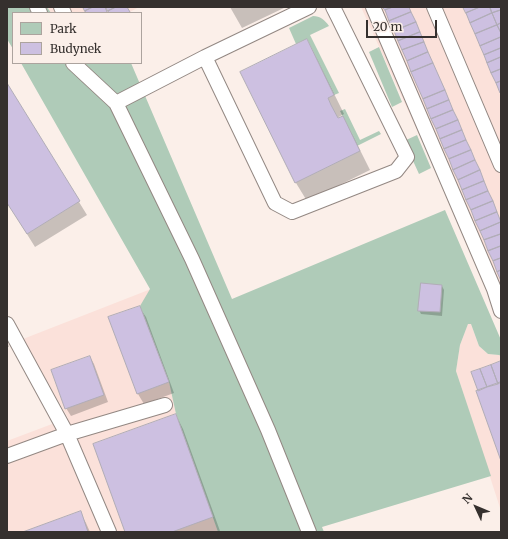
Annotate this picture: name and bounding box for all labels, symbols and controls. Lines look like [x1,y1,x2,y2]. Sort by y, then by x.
legend [12,12,142,64]
scale bar [368,12,439,38]
text: 20 m [373,19,402,34]
text: Park [50,21,77,36]
text: Budynek [50,41,101,56]
north arrow [456,487,496,527]
text: N [459,491,475,507]

